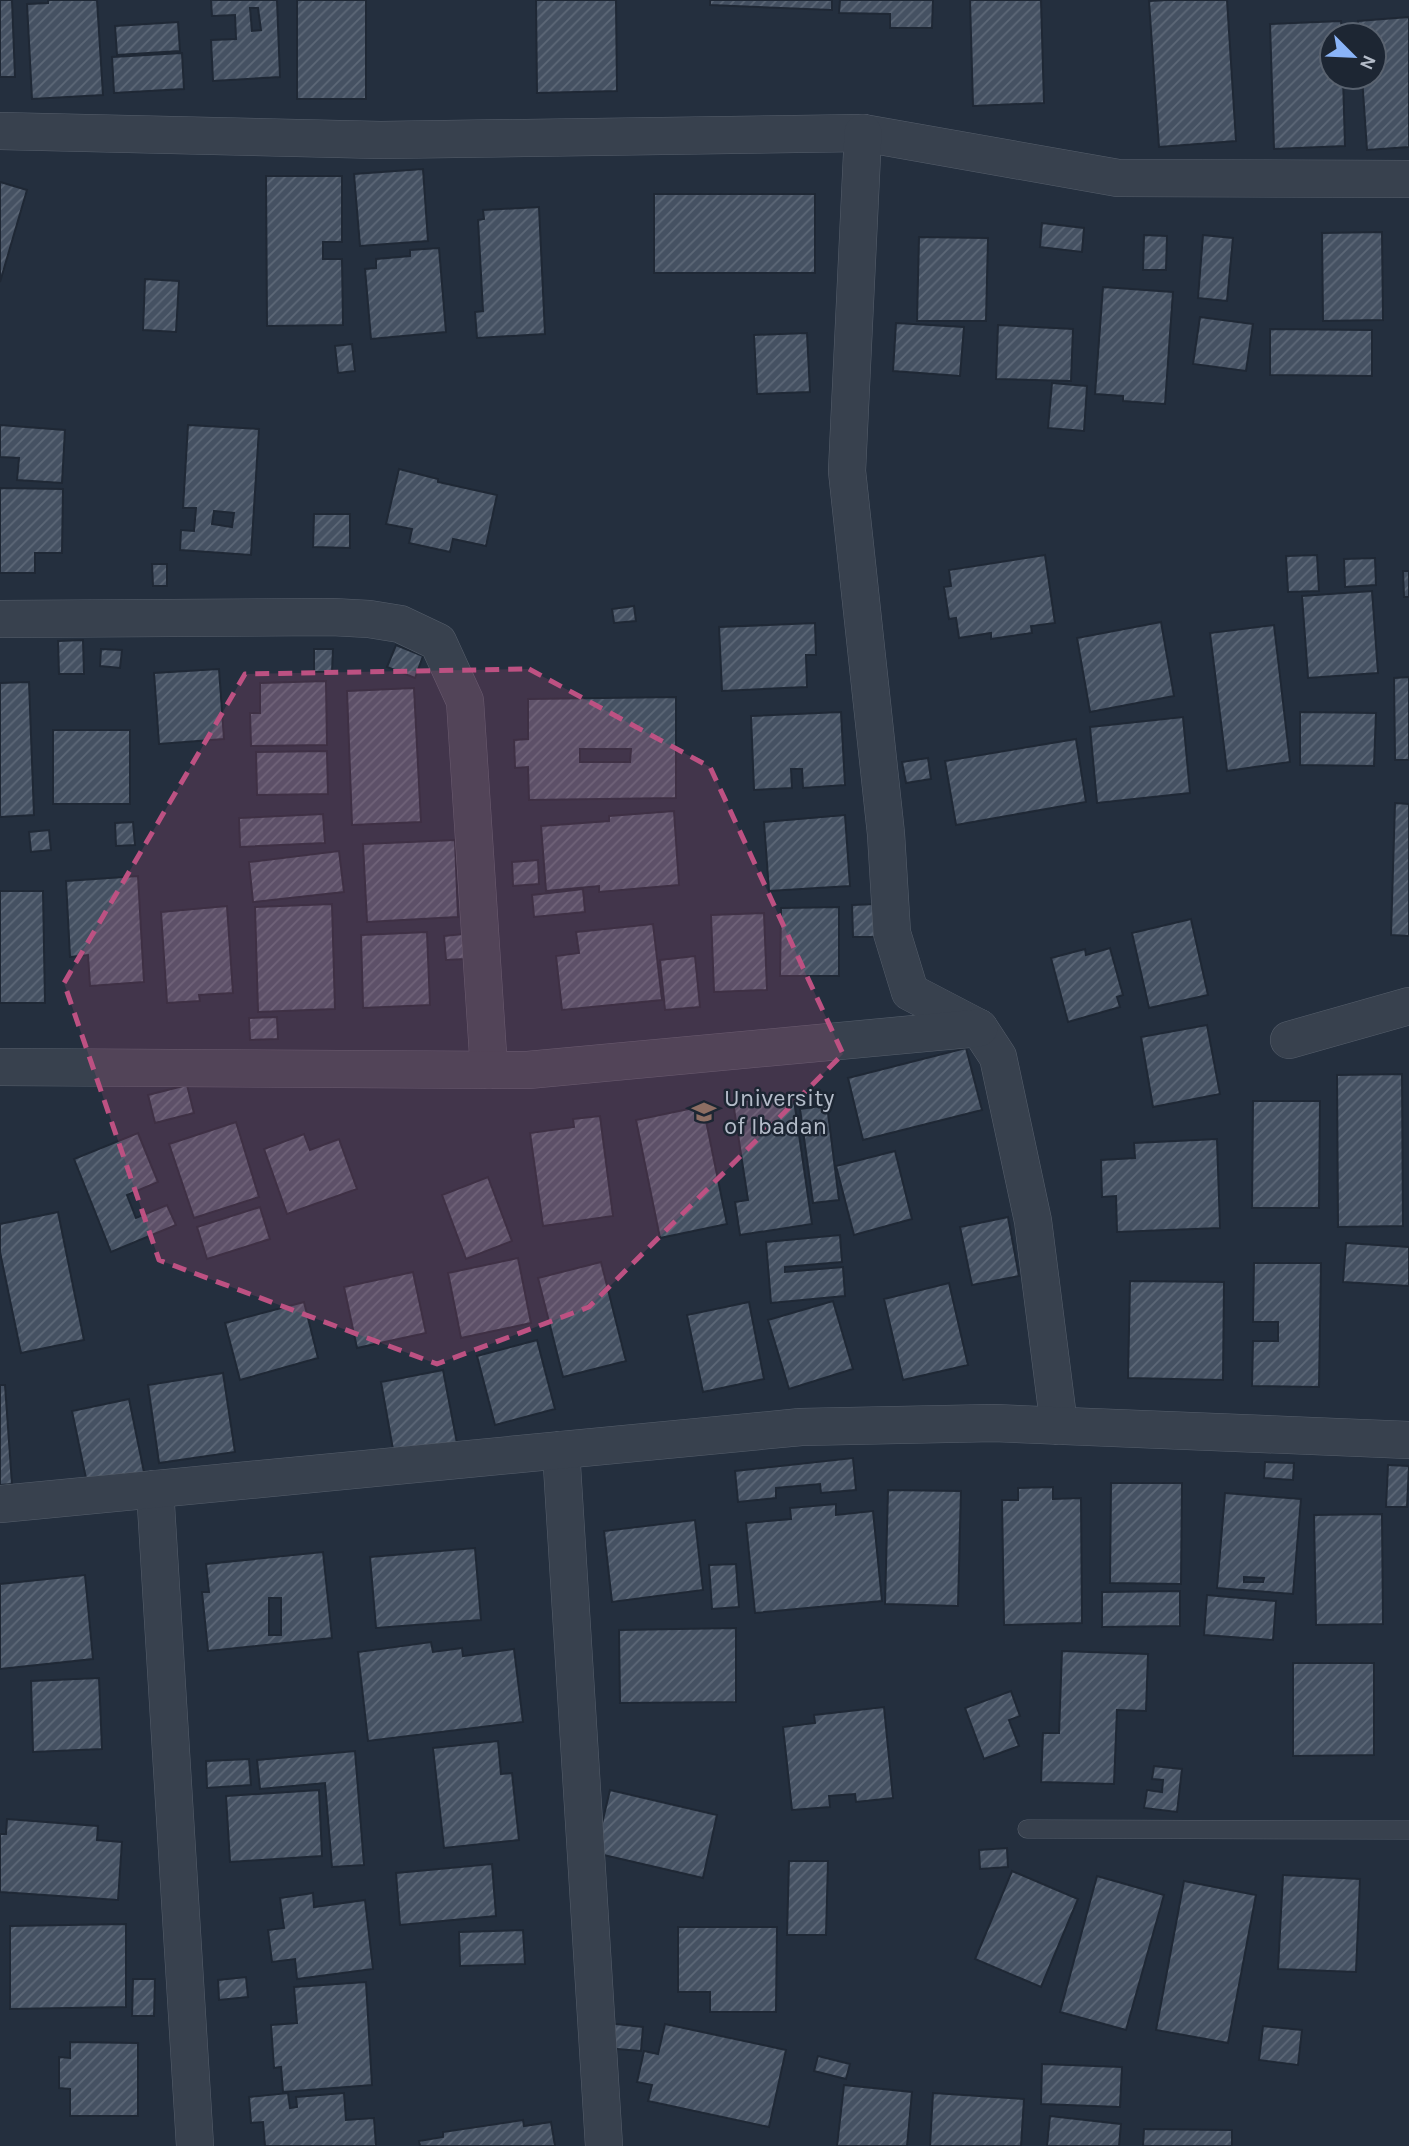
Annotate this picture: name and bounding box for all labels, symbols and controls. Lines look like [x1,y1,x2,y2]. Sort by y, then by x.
north arrow [1318,21,1388,91]
text: N [1355,52,1380,73]
place label: University of Ibadan [724,1084,834,1140]
school or university icon: University of Ibadan [690,1098,718,1126]

